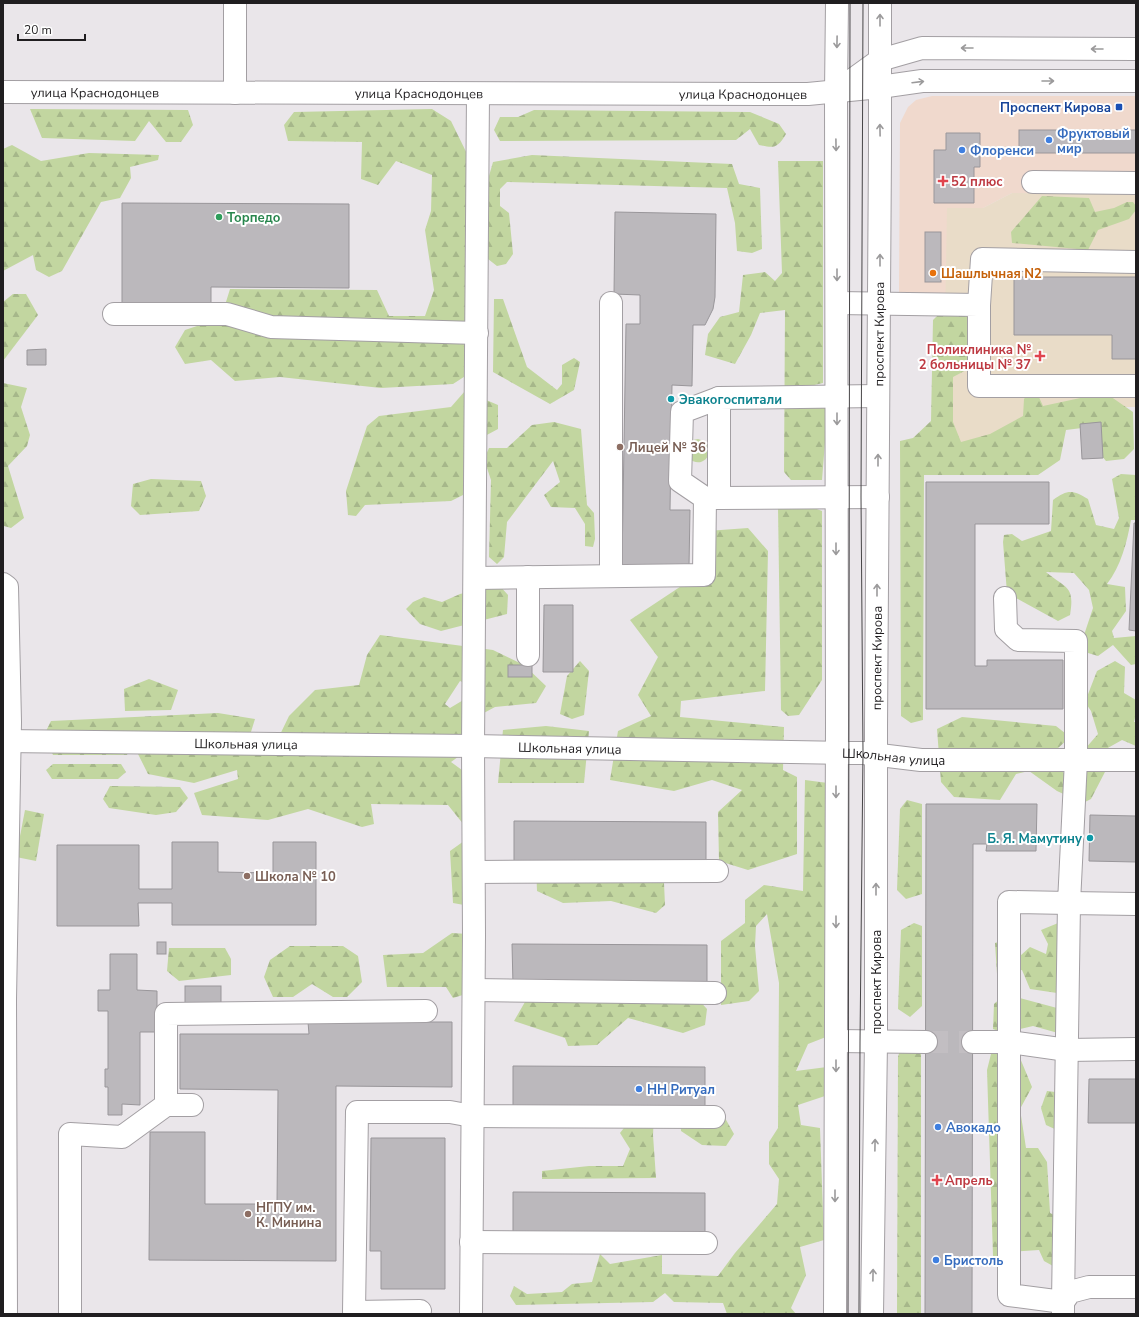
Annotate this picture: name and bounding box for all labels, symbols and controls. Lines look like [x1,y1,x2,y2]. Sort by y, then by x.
one-way arrow [876,14,884,27]
scale bar [18,16,85,42]
text: 20 m [24,22,52,38]
one-way arrow [833,35,841,48]
one-way arrow [961,44,974,52]
one-way arrow [1091,45,1104,53]
one-way arrow [1041,77,1054,85]
one-way arrow [911,78,924,85]
street label: улица Краснодонцев [31,84,159,102]
street label: улица Краснодонцев [355,85,483,103]
street label: улица Краснодонцев [679,86,807,104]
place label: Проспект Кирова [1000,99,1111,117]
marker: Проспект Кирова [1114,102,1124,112]
one-way arrow [876,124,884,137]
place label: Фруктовый мир [1057,125,1130,158]
marker: Фруктовый мир [1044,135,1054,145]
one-way arrow [832,138,840,151]
place label: Флоренси [970,142,1034,160]
marker: Флоренси [957,145,967,155]
place label: 52 плюс [951,173,1003,191]
marker: 52 плюс [938,176,948,186]
place label: Торпедо [227,209,281,227]
marker: Торпедо [214,212,224,222]
one-way arrow [876,254,883,267]
place label: Шашлычная N2 [941,265,1042,283]
one-way arrow [833,268,841,281]
marker: Шашлычная N2 [928,268,938,278]
street label: проспект Кирова [870,282,889,386]
place label: Поликлиника № 2 больницы № 37 [919,341,1032,374]
marker: Поликлиника № 2 больницы № 37 [1034,350,1046,362]
place label: Эвакогоспитали [679,391,782,409]
marker: Эвакогоспитали [666,394,676,404]
one-way arrow [833,412,841,425]
place label: Лицей № 36 [628,439,706,457]
marker: Лицей № 36 [615,442,625,452]
one-way arrow [874,454,882,467]
one-way arrow [832,542,840,555]
one-way arrow [873,584,881,597]
street label: проспект Кирова [868,606,887,710]
street label: Школьная улица [194,735,298,754]
street label: Школьная улица [518,739,622,759]
street label: Школьная улица [842,745,945,770]
one-way arrow [832,785,840,798]
place label: Б. Я. Мамутину [987,830,1082,848]
marker: Б. Я. Мамутину [1085,833,1095,843]
place label: Школа № 10 [255,868,336,886]
marker: Школа № 10 [242,871,252,881]
one-way arrow [872,883,880,896]
one-way arrow [832,915,840,928]
street label: проспект Кирова [868,930,886,1034]
one-way arrow [832,1059,840,1072]
place label: НН Ритуал [647,1081,715,1099]
marker: НН Ритуал [634,1084,644,1094]
place label: Авокадо [946,1119,1001,1137]
marker: Авокадо [933,1122,943,1132]
one-way arrow [871,1139,878,1152]
place label: Апрель [945,1172,993,1190]
marker: Апрель [932,1175,942,1185]
one-way arrow [831,1189,839,1202]
place label: НГПУ им. К. Минина [256,1199,322,1232]
marker: НГПУ им. К. Минина [243,1209,253,1219]
place label: Бристоль [944,1252,1003,1270]
marker: Бристоль [931,1255,941,1265]
one-way arrow [869,1269,877,1282]

